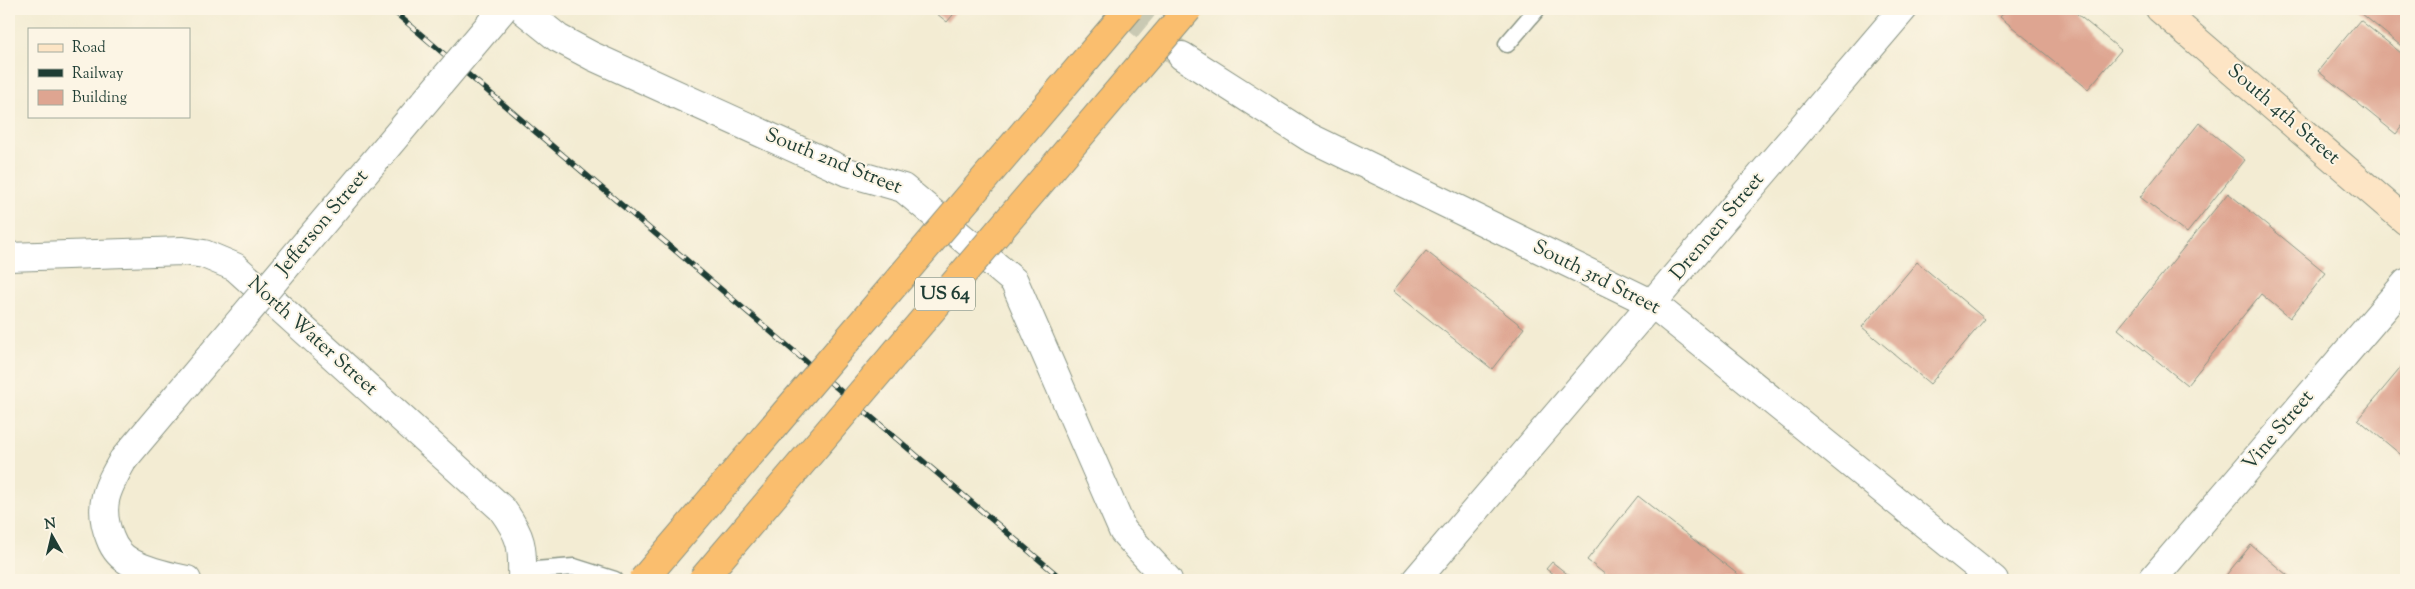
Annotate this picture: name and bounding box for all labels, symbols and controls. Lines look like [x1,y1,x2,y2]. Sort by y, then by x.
legend [28,28,190,118]
text: Road [72,38,106,59]
street label: South 4th Street [2220,58,2346,172]
text: Railway [72,64,124,85]
text: Building [72,88,127,109]
street label: South 2nd Street [760,121,906,203]
street label: Jefferson Street [269,164,376,283]
street label: Drennen Street [1664,167,1772,287]
street label: South 3rd Street [1527,233,1665,323]
street label: North Water Street [240,270,384,404]
road number: US 64 [915,278,975,310]
street label: Vine Street [2237,384,2322,478]
north arrow [28,512,78,562]
text: N [44,514,57,536]

